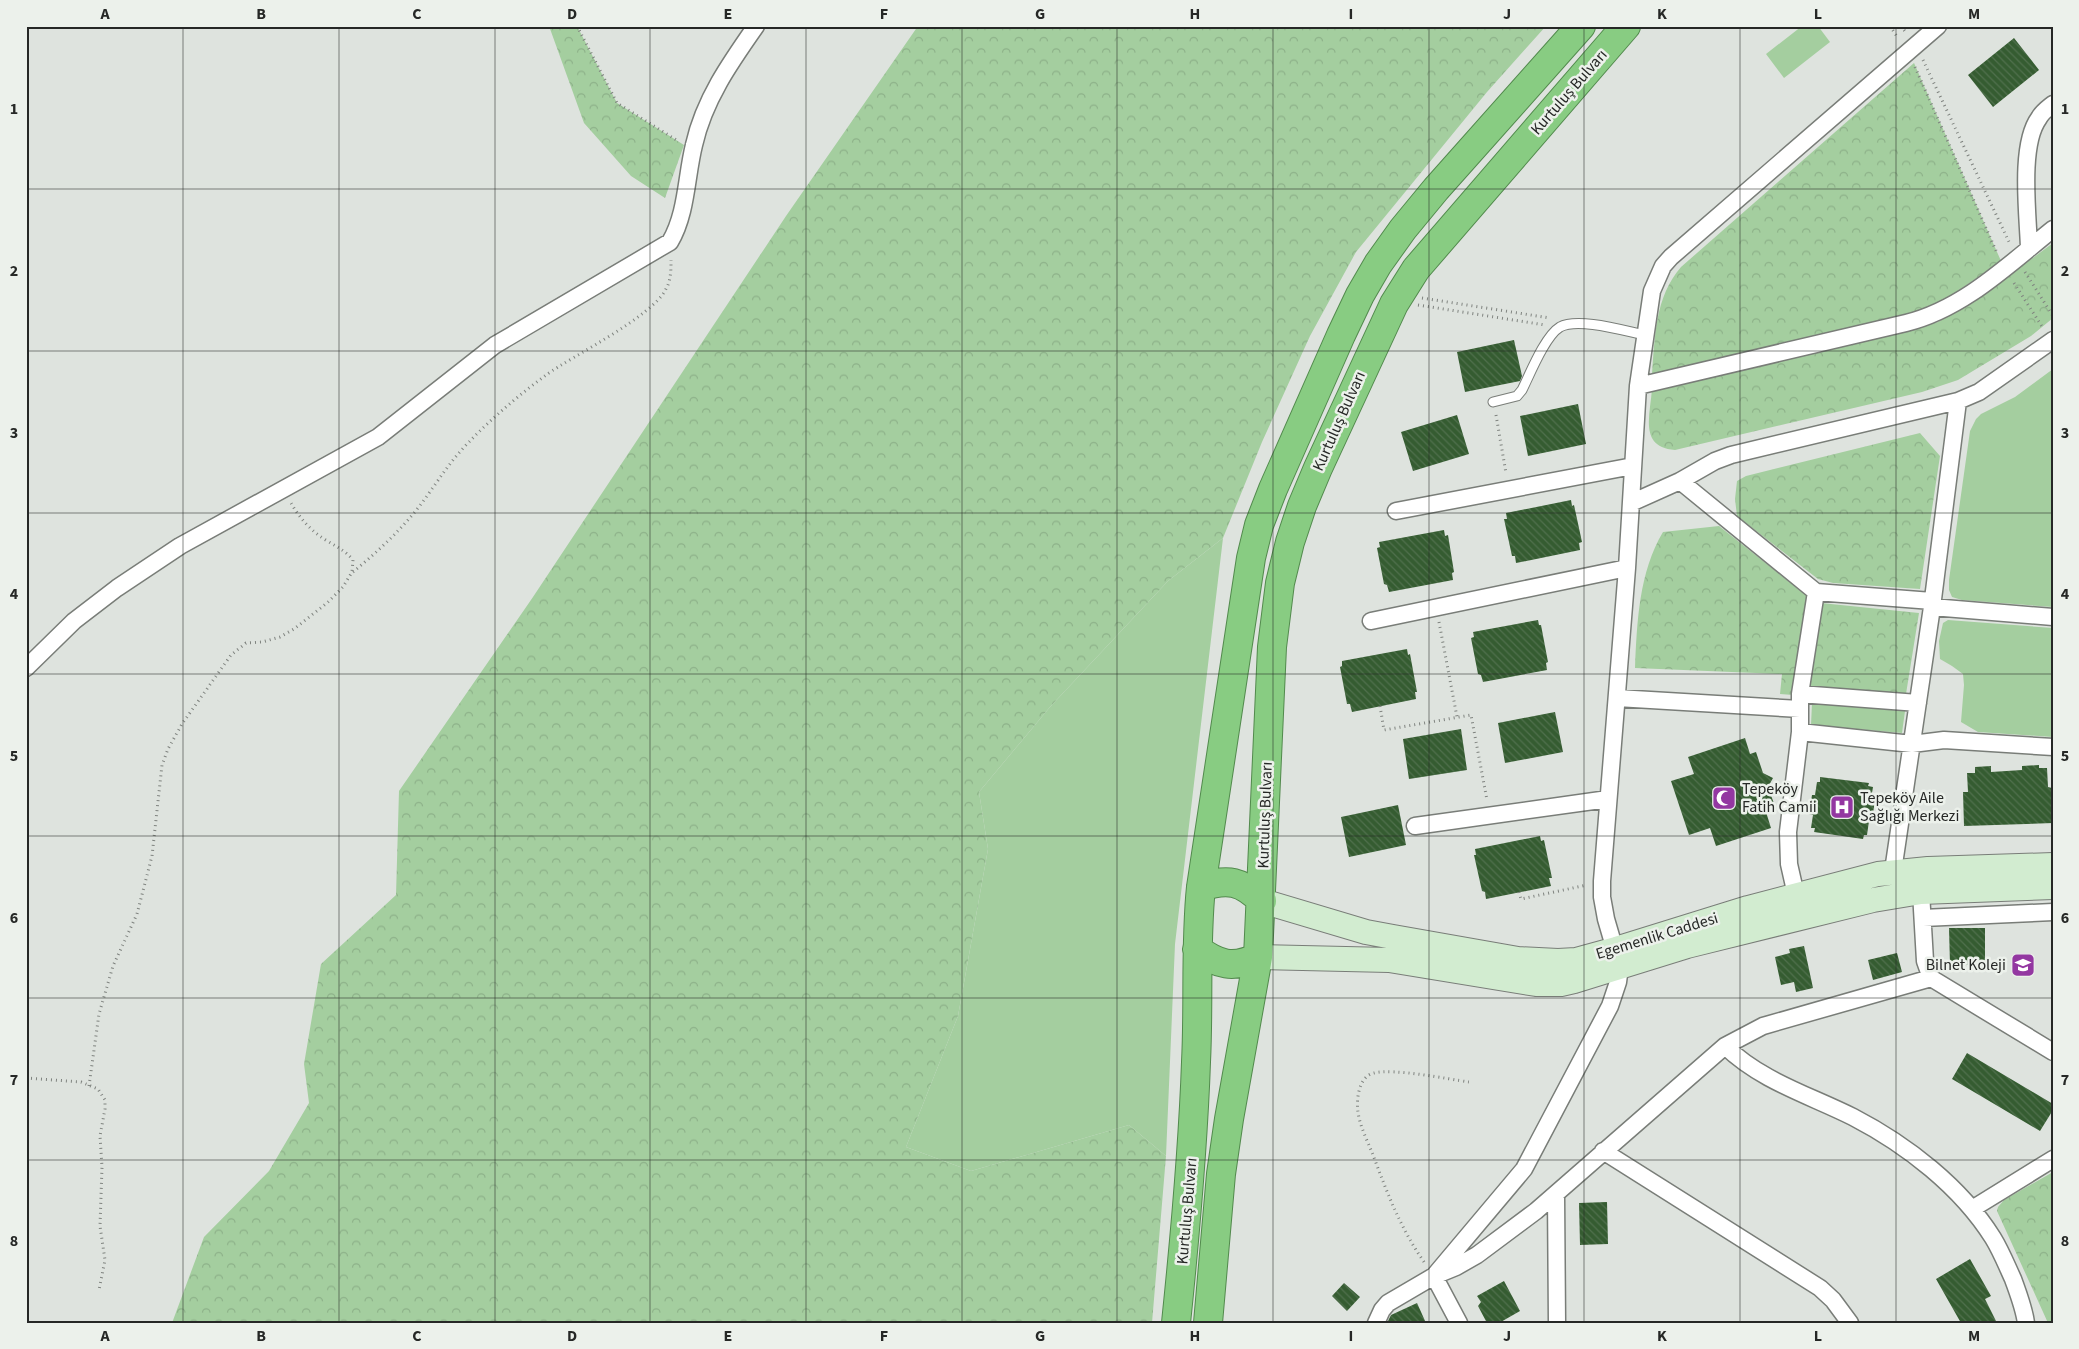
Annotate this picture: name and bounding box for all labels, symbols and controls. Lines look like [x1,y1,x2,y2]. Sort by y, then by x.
text: A [99,3,110,25]
text: B [256,3,266,25]
text: C [412,3,422,25]
text: D [567,3,577,25]
text: E [724,3,732,25]
text: F [880,3,888,25]
text: G [1035,3,1045,25]
text: H [1190,3,1200,25]
text: I [1349,3,1353,25]
text: J [1503,3,1511,25]
text: K [1657,3,1667,25]
text: L [1814,3,1822,25]
text: M [1968,3,1980,25]
street label: Kurtuluş Bulvarı [1526,44,1612,140]
text: 1 [10,98,18,120]
text: 1 [2061,98,2069,120]
text: 2 [10,260,18,282]
text: 2 [2061,260,2069,282]
street label: Kurtuluş Bulvarı [1307,368,1371,474]
text: 3 [10,422,18,444]
text: 3 [2061,422,2069,444]
text: 4 [10,583,19,605]
text: 4 [2061,583,2070,605]
text: 5 [10,745,18,767]
text: 5 [2061,745,2069,767]
street label: Kurtuluş Bulvarı [1252,761,1278,869]
place label: Tepeköy Fatih Camii [1742,778,1817,818]
mosque icon: Tepeköy Fatih Camii [1711,785,1737,811]
place label: Tepeköy Aile Sağlığı Merkezi [1860,787,1959,827]
hospital icon: Tepeköy Aile Sağlığı Merkezi [1829,794,1855,820]
text: 6 [10,907,18,929]
street label: Egemenlik Caddesi [1593,907,1721,965]
text: 6 [2061,907,2069,929]
school or university icon: Bilnet Koleji [2010,952,2036,978]
place label: Bilnet Koleji [1926,954,2006,976]
text: 7 [10,1069,18,1091]
text: 7 [2061,1069,2069,1091]
street label: Kurtuluş Bulvarı [1171,1157,1203,1265]
text: 8 [10,1230,18,1252]
text: 8 [2061,1230,2069,1252]
text: A [99,1325,110,1347]
text: B [256,1325,266,1347]
text: C [412,1325,422,1347]
text: D [567,1325,577,1347]
text: E [724,1325,732,1347]
text: F [880,1325,888,1347]
text: G [1035,1325,1045,1347]
text: H [1190,1325,1200,1347]
text: I [1349,1325,1353,1347]
text: J [1503,1325,1511,1347]
text: K [1657,1325,1667,1347]
text: L [1814,1325,1822,1347]
text: M [1968,1325,1980,1347]

